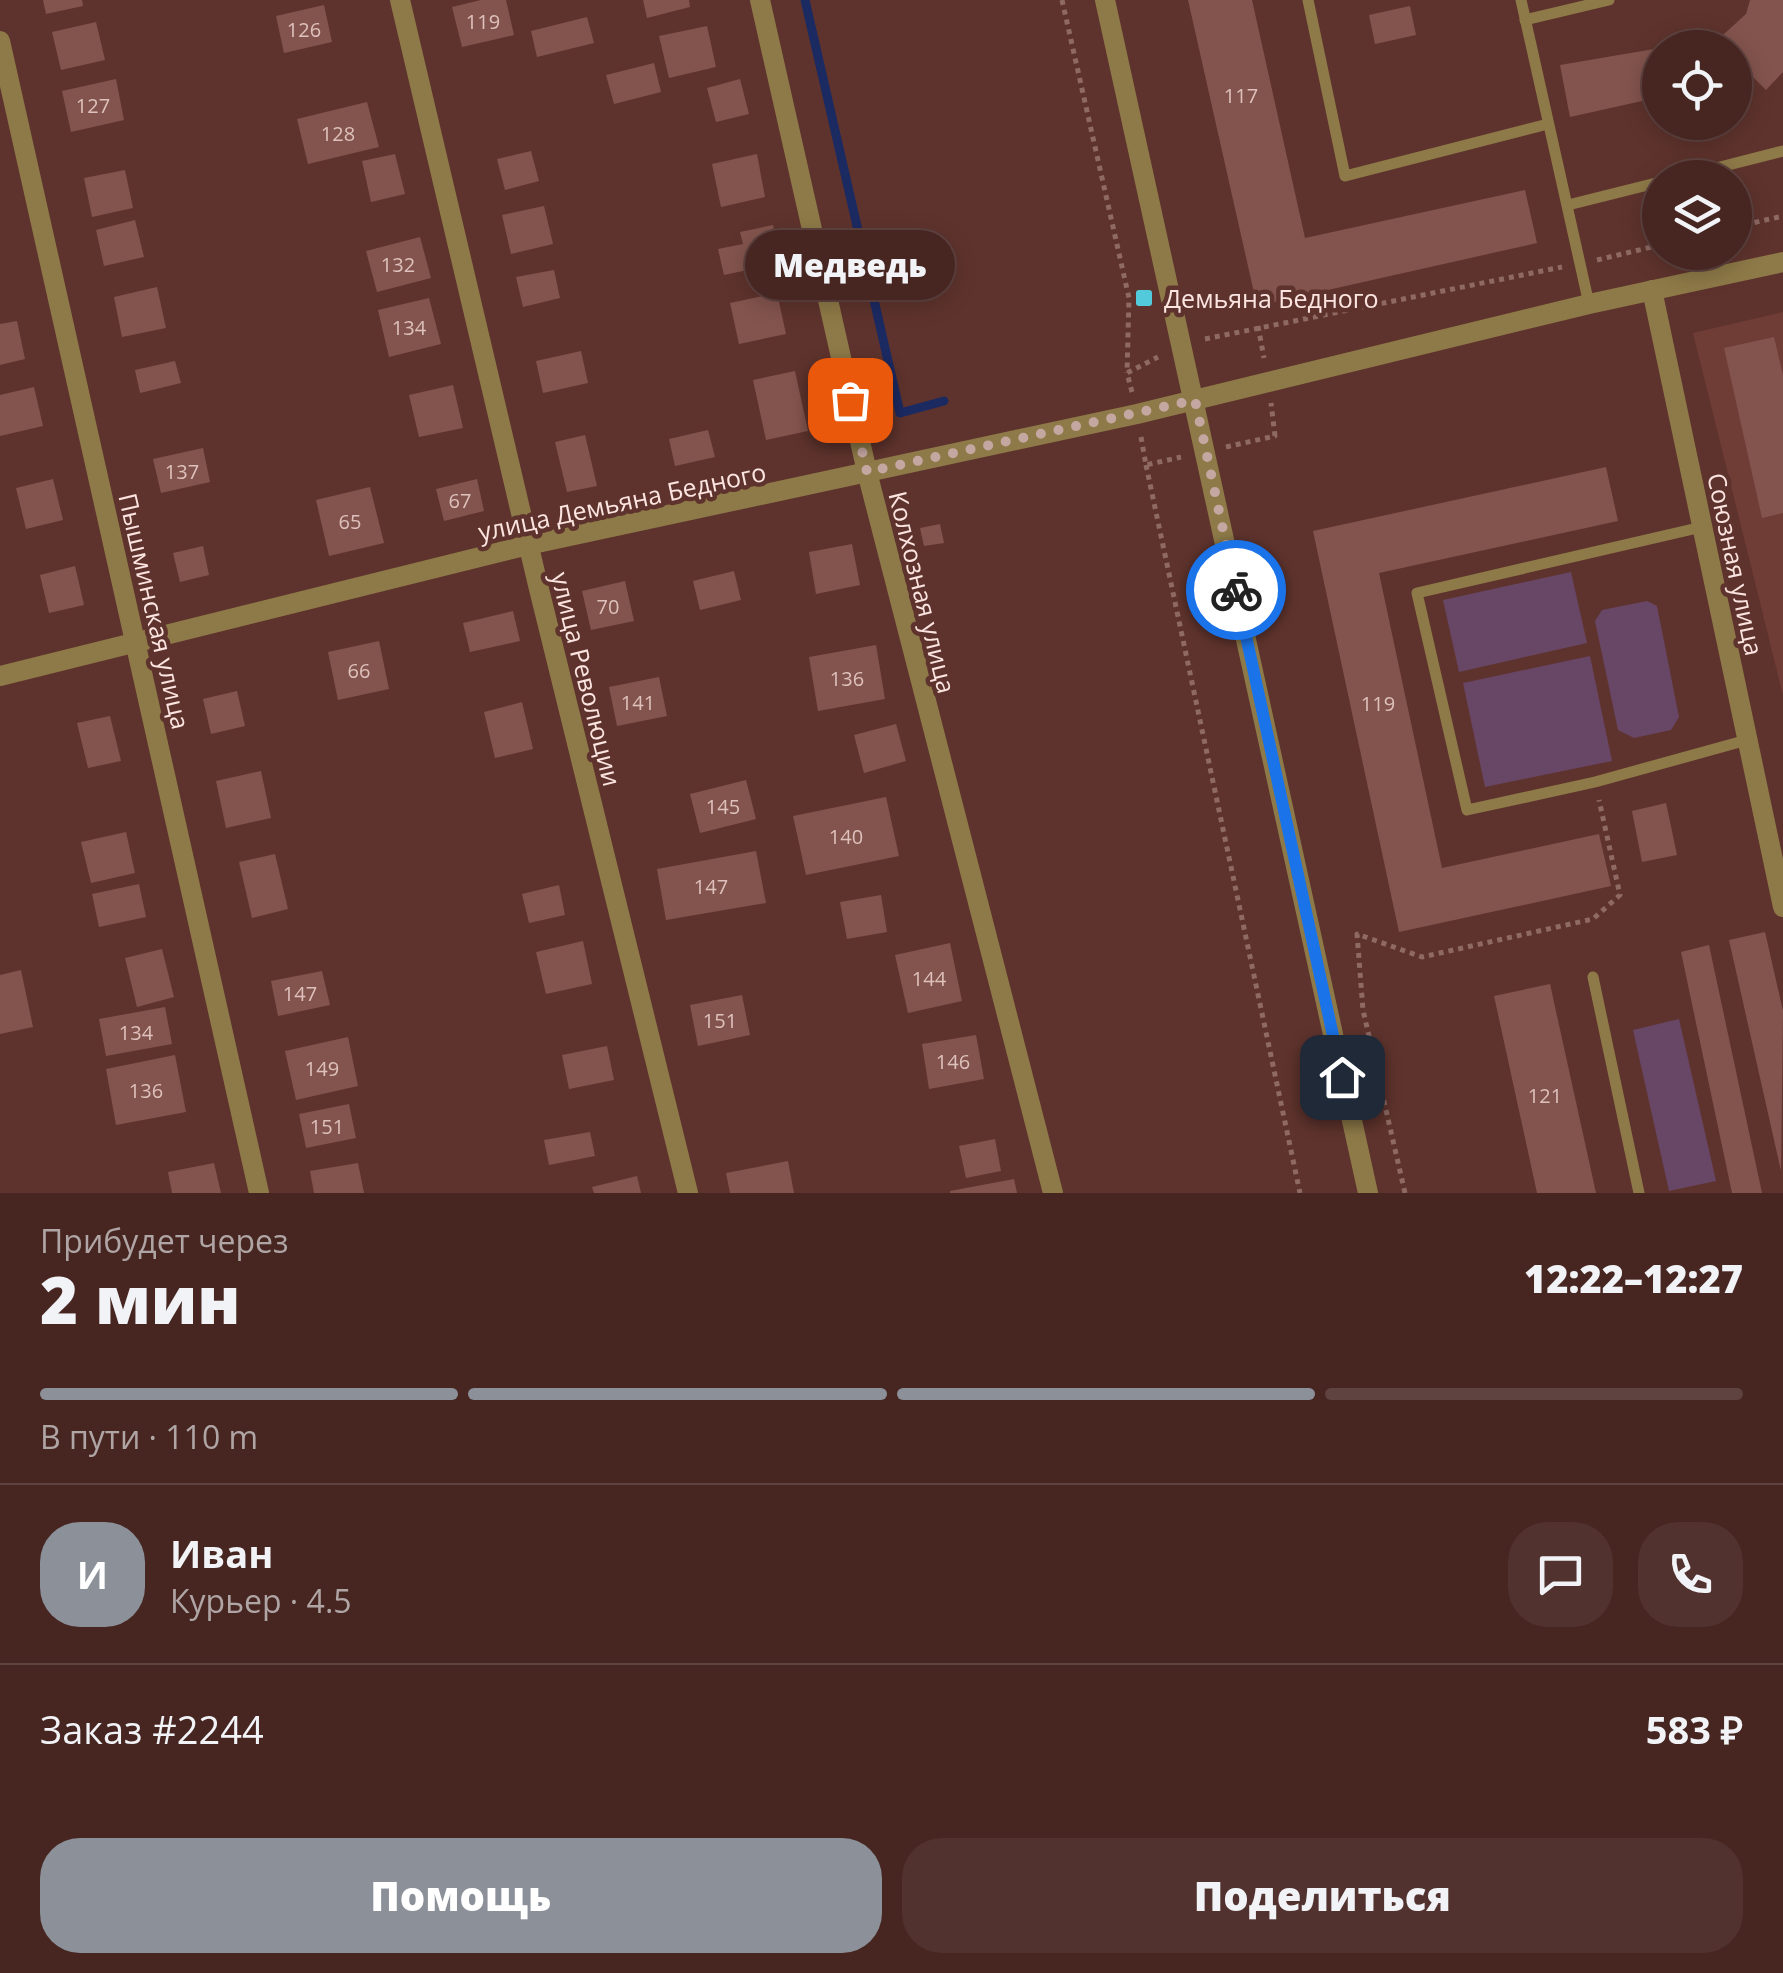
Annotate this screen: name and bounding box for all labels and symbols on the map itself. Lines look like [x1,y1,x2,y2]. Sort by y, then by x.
house number: 119 [466,8,500,35]
house number: 126 [287,16,321,43]
house number: 117 [1224,82,1258,109]
house number: 127 [76,92,110,119]
house number: 128 [321,120,355,147]
callout: Медведь [745,230,955,300]
house number: 132 [381,251,415,278]
place label: Демьяна Бедного [1164,281,1379,315]
marker: Демьяна Бедного [1133,287,1155,309]
house number: 134 [392,314,427,341]
pin [808,358,893,443]
street label: улица Демьяна Бедного [475,454,769,548]
house number: 137 [165,458,199,485]
street label: Союзная улица [1700,470,1772,658]
house number: 67 [449,487,471,514]
street label: Колхозная улица [881,487,965,697]
street label: Пышминская улица [111,490,199,732]
house number: 65 [339,508,361,535]
courier [1186,540,1286,640]
street label: улица Революции [544,568,630,790]
house number: 70 [597,593,619,620]
house number: 66 [348,657,370,684]
house number: 136 [830,665,864,692]
house number: 141 [621,689,655,716]
house number: 119 [1361,690,1395,717]
house number: 145 [706,793,740,820]
house number: 140 [829,823,863,850]
house number: 147 [694,873,728,900]
house number: 144 [912,965,947,992]
house number: 147 [283,980,317,1007]
house number: 151 [703,1007,737,1034]
house number: 134 [119,1019,154,1046]
pin [1300,1035,1385,1120]
house number: 146 [936,1048,970,1075]
house number: 149 [305,1055,339,1082]
house number: 136 [129,1077,163,1104]
house number: 121 [1528,1082,1562,1109]
house number: 151 [310,1113,344,1140]

